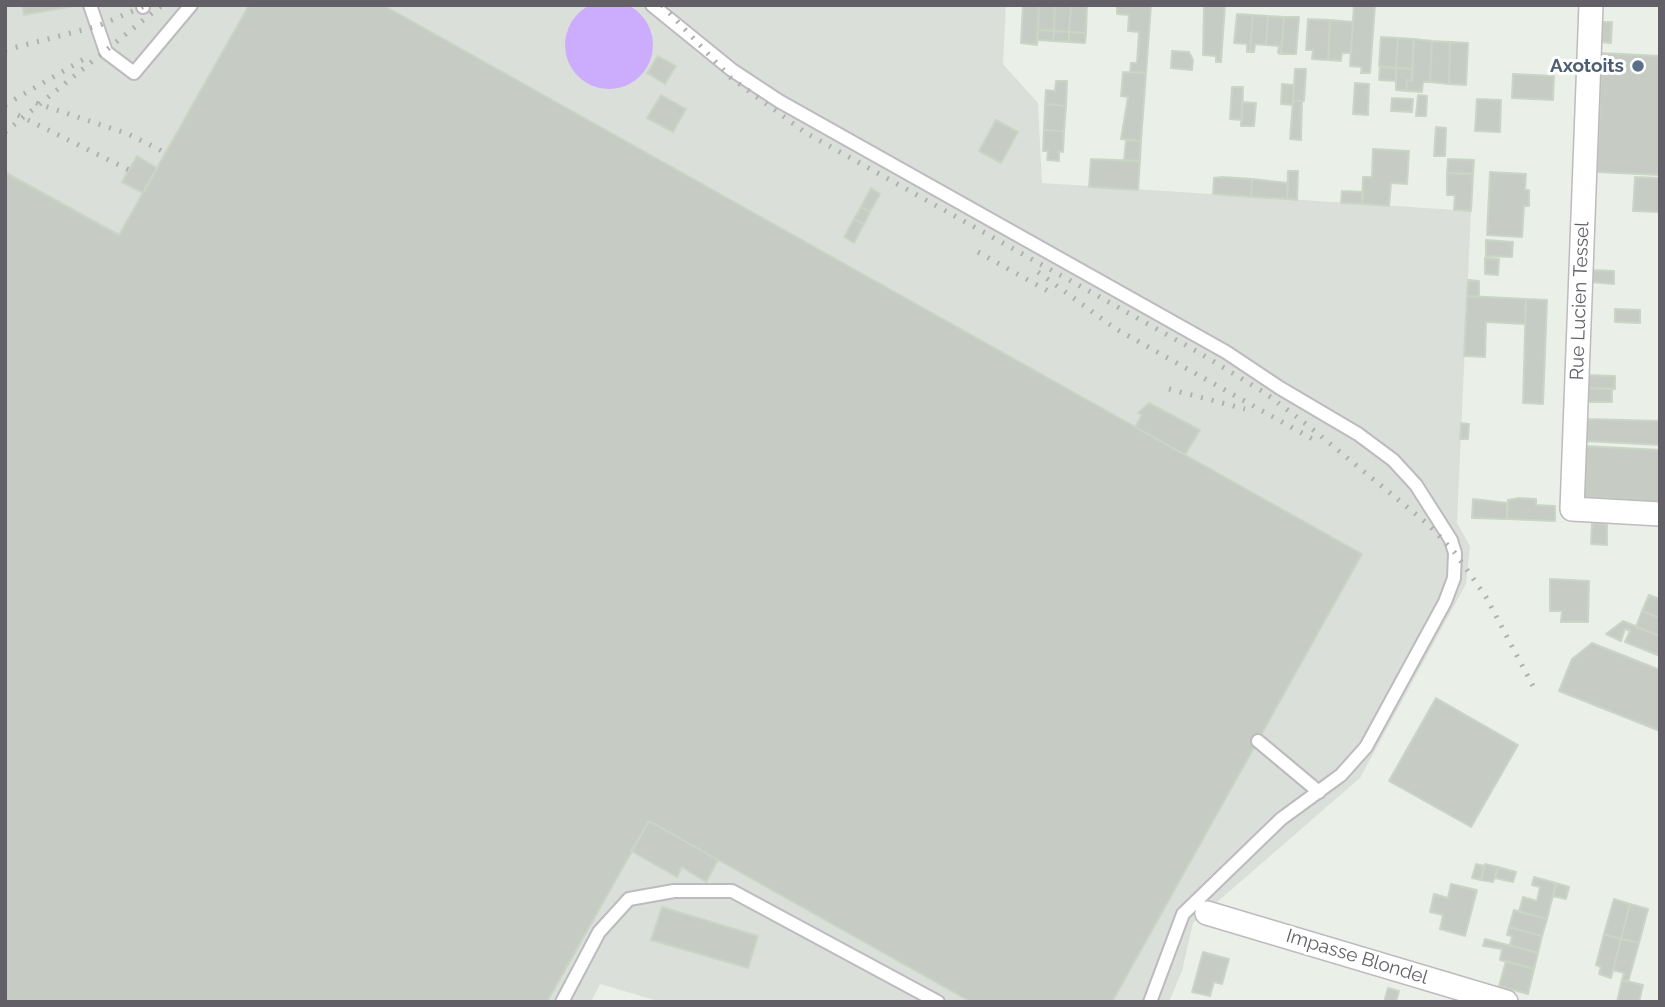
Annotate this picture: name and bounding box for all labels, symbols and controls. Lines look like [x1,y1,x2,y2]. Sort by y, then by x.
place label: Axotoits [1550,55,1624,77]
marker: Axotoits [1630,58,1646,74]
street label: Rue Lucien Tessel [1566,221,1594,381]
street label: Impasse Blondel [1283,925,1431,989]

